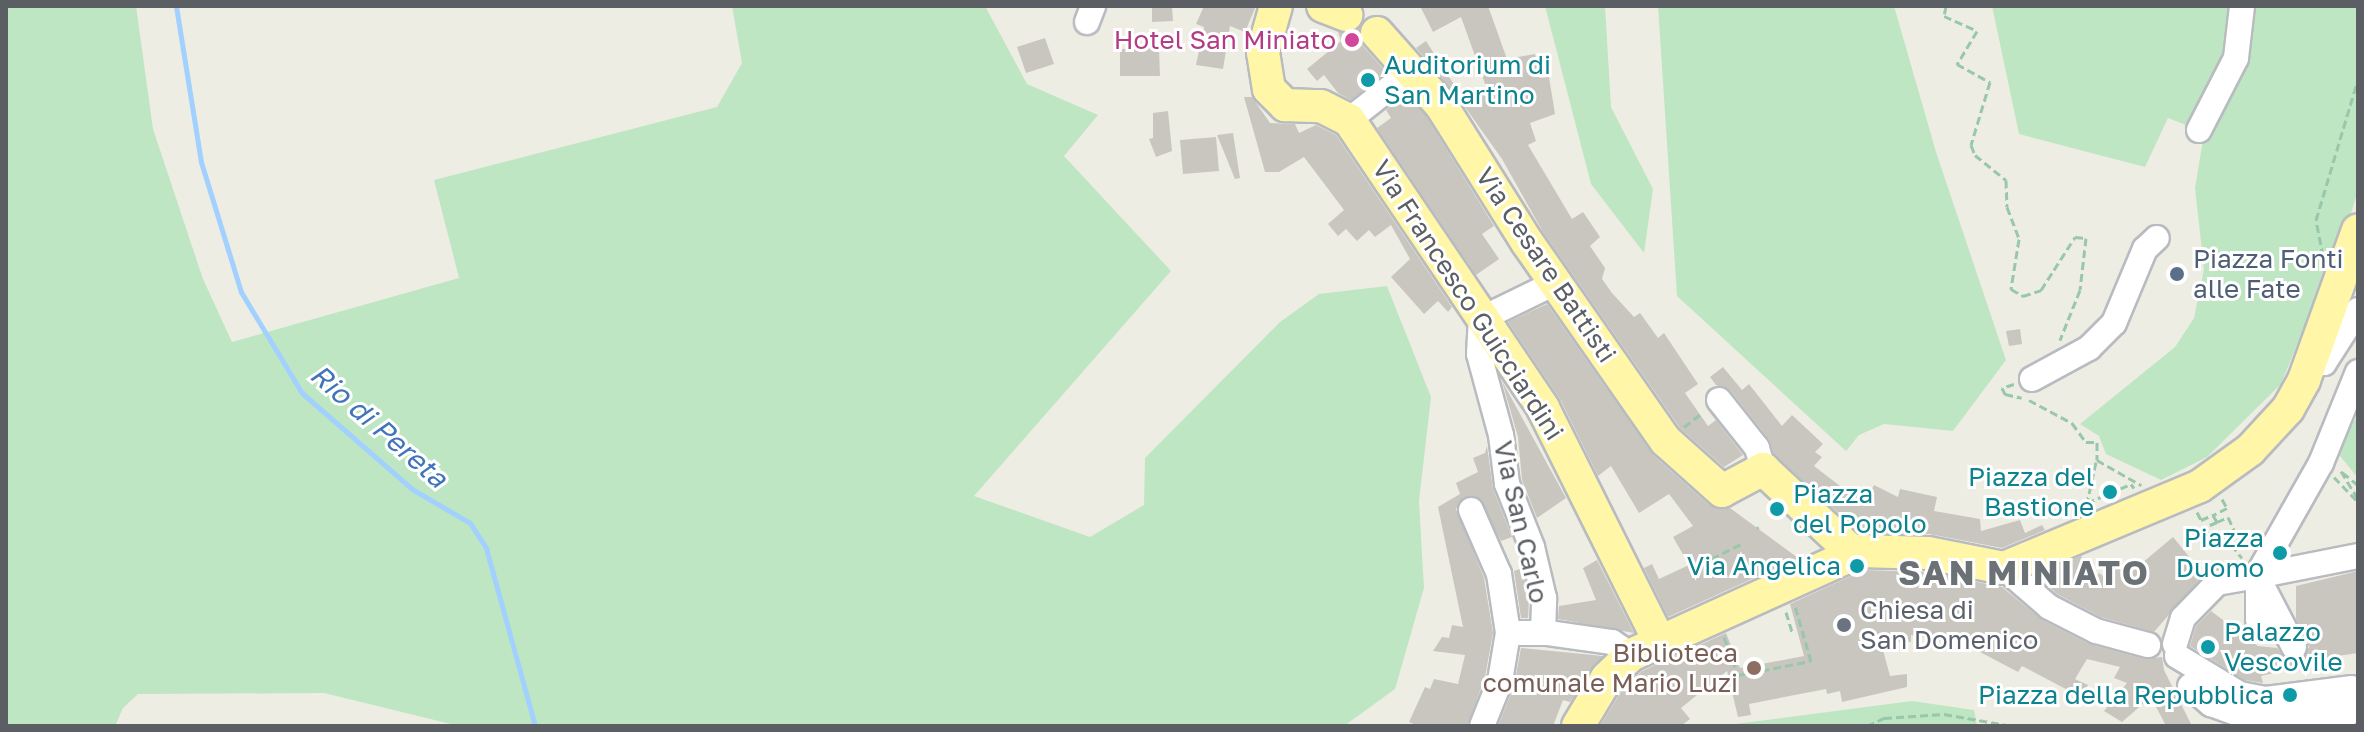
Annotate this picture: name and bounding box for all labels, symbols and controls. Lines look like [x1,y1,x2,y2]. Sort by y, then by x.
place label: Hotel San Miniato [1114,24,1336,56]
marker: Hotel San Miniato [1343,31,1361,49]
place label: Auditorium di San Martino [1384,49,1551,110]
marker: Auditorium di San Martino [1359,71,1377,89]
street label: Via Francesco Guicciardini [1366,154,1570,446]
street label: Via Cesare Battisti [1469,161,1623,369]
place label: Piazza Fonti alle Fate [2193,243,2344,304]
marker: Piazza Fonti alle Fate [2168,265,2186,283]
water label: Rio di Pereta [304,357,454,495]
street label: Via San Carlo [1487,438,1555,606]
place label: Piazza del Bastione [1968,461,2094,522]
place label: Piazza del Popolo [1793,478,1927,540]
marker: Piazza del Bastione [2101,483,2119,501]
marker: Piazza del Popolo [1768,500,1786,518]
place label: Piazza Duomo [2176,522,2264,584]
marker: Piazza Duomo [2271,544,2289,562]
place label: Via Angelica [1687,550,1841,582]
district label: SAN MINIATO [1898,553,2150,593]
marker: Via Angelica [1848,557,1866,575]
place label: Chiesa di San Domenico [1860,594,2038,656]
marker: Chiesa di San Domenico [1835,616,1853,634]
place label: Palazzo Vescovile [2224,616,2343,678]
place label: Biblioteca comunale Mario Luzi [1483,637,1738,698]
marker: Palazzo Vescovile [2199,638,2217,656]
marker: Biblioteca comunale Mario Luzi [1745,659,1763,677]
place label: Piazza della Repubblica [1978,679,2274,711]
marker: Piazza della Repubblica [2281,686,2299,704]

